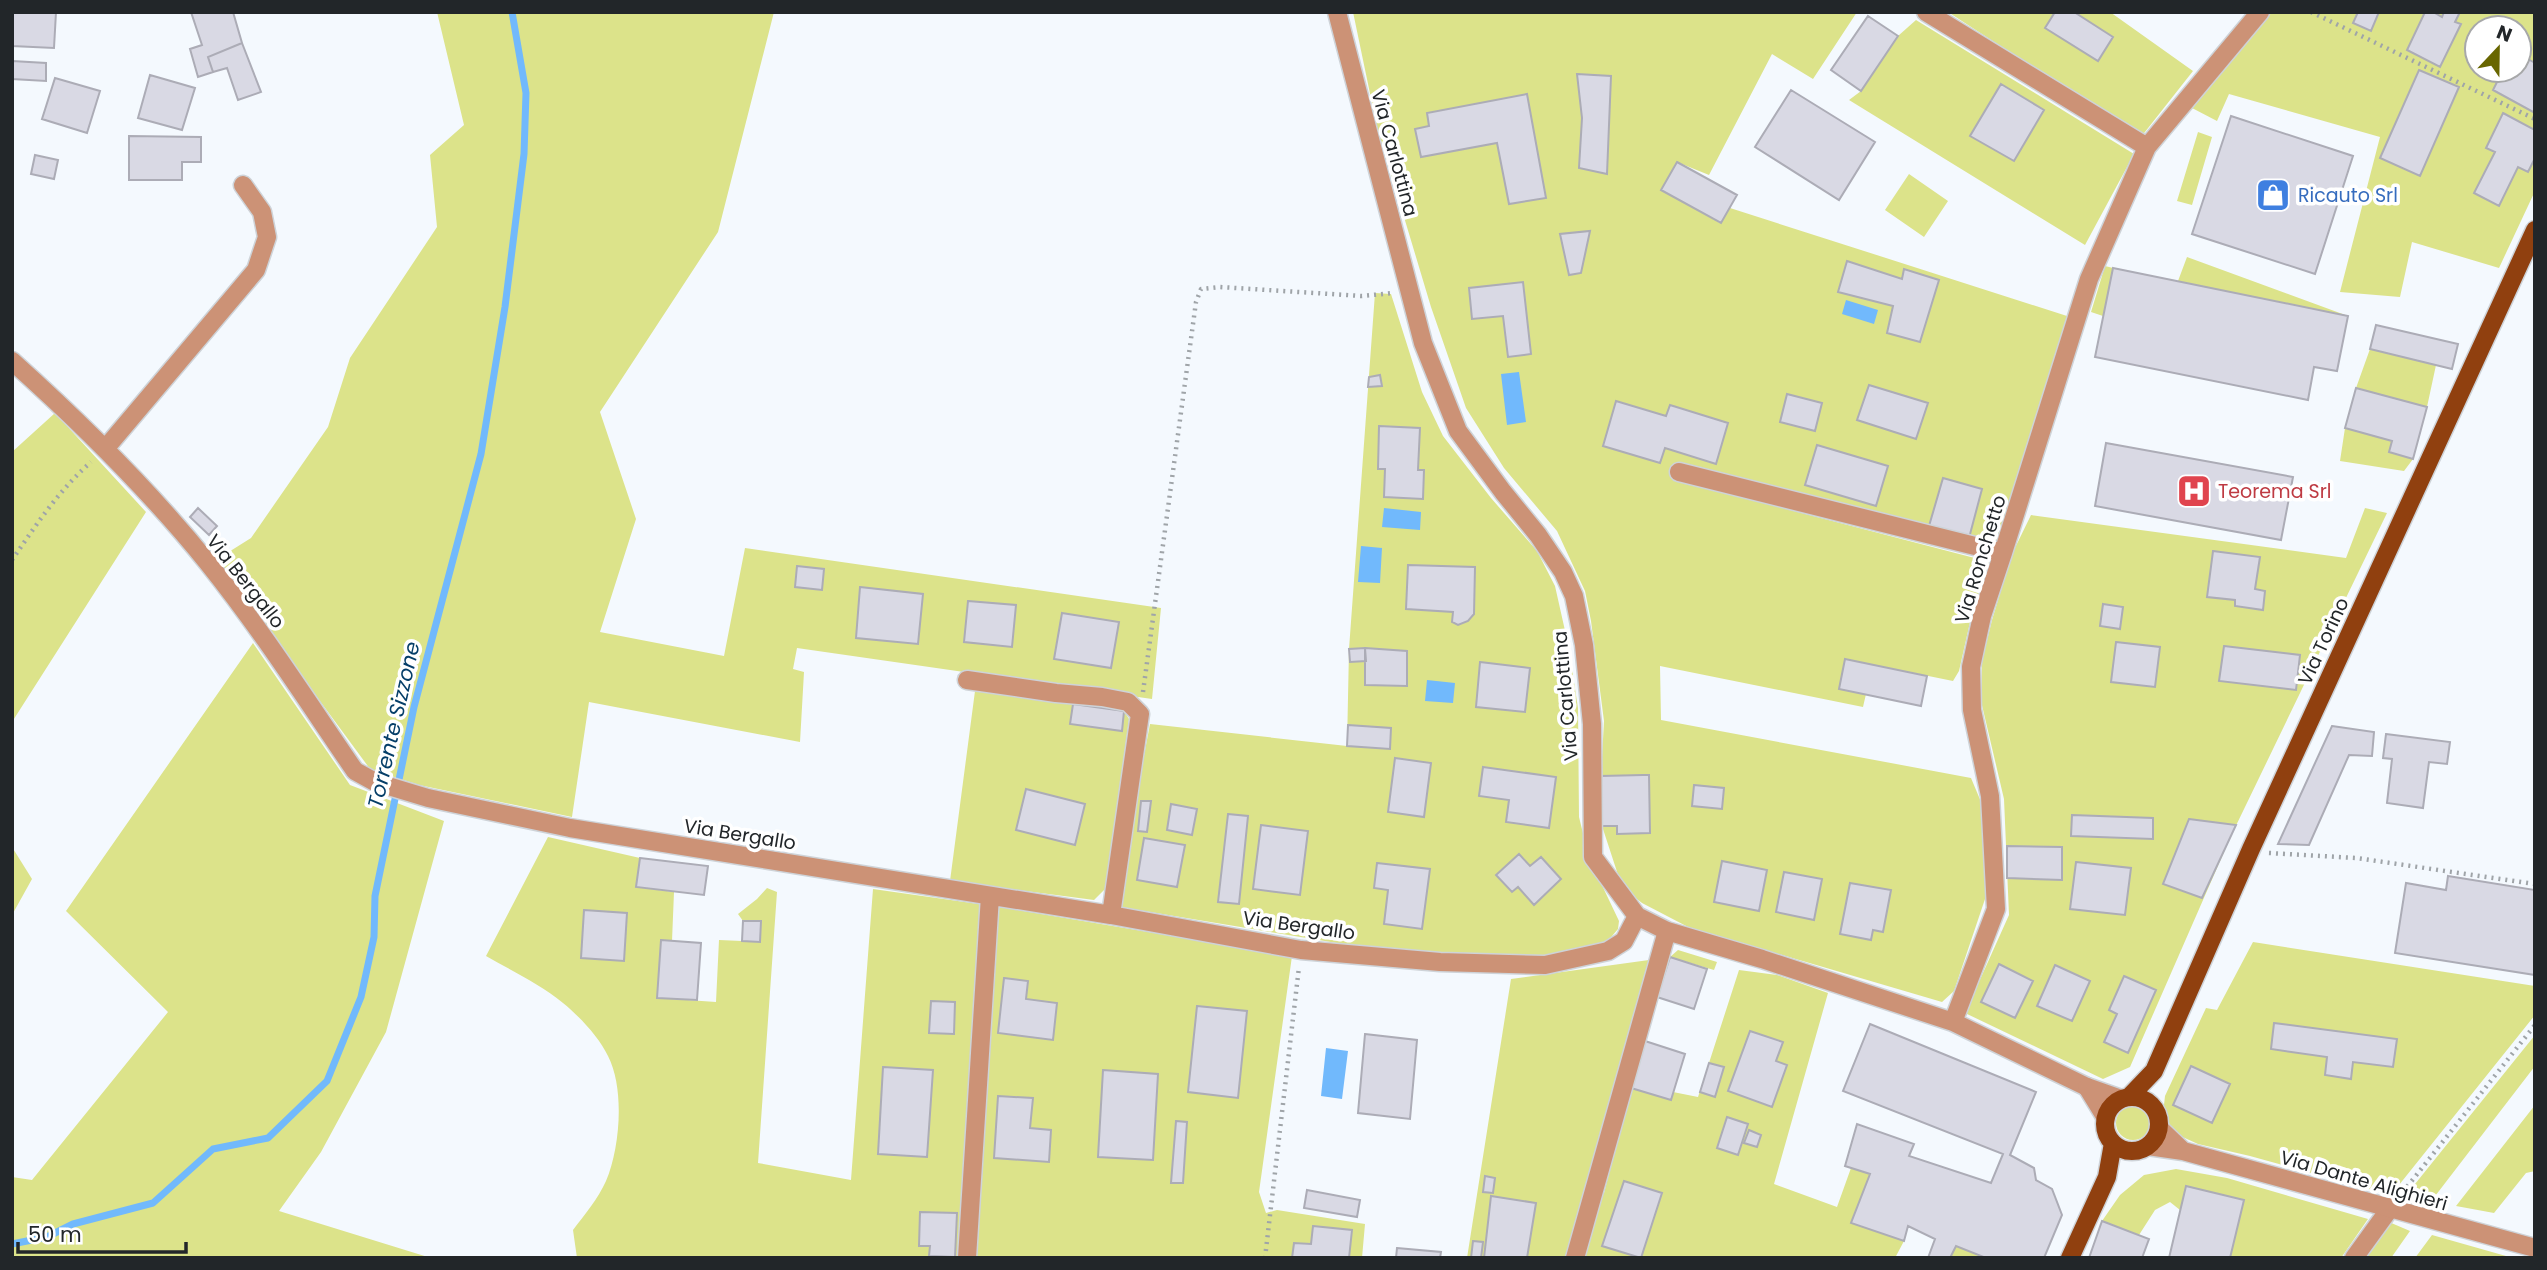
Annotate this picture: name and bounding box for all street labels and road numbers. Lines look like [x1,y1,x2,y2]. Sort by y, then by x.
street label: Via Carlottina [1365,87,1424,220]
street label: Via Ronchetto [1948,492,2013,627]
street label: Via Bergallo [200,528,291,634]
street label: Via Torino [2291,593,2356,689]
street label: Via Carlottina [1546,630,1585,762]
street label: Via Bergallo [682,812,798,857]
street label: Via Bergallo [1241,904,1357,947]
street label: Via Dante Alighieri [2277,1144,2451,1217]

